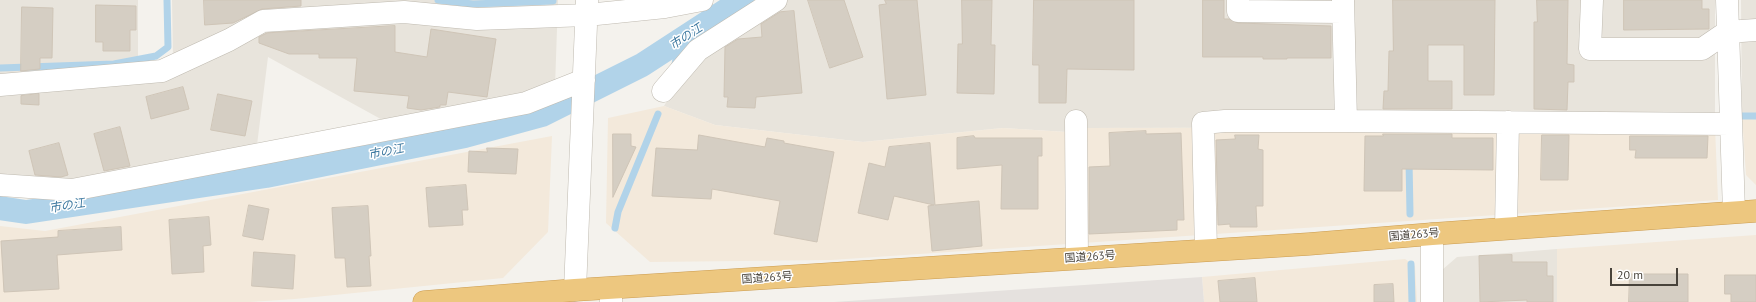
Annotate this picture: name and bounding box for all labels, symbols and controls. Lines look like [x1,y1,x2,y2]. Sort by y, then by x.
water label: 市の江 [667,21,705,53]
water label: 市の江 [367,141,405,163]
water label: 市の江 [48,196,86,216]
street label: 国道263号 [1388,226,1440,244]
street label: 国道263号 [1064,249,1116,265]
scale bar [1612,260,1680,286]
text: 20 m [1617,267,1643,282]
street label: 国道263号 [741,270,793,286]

